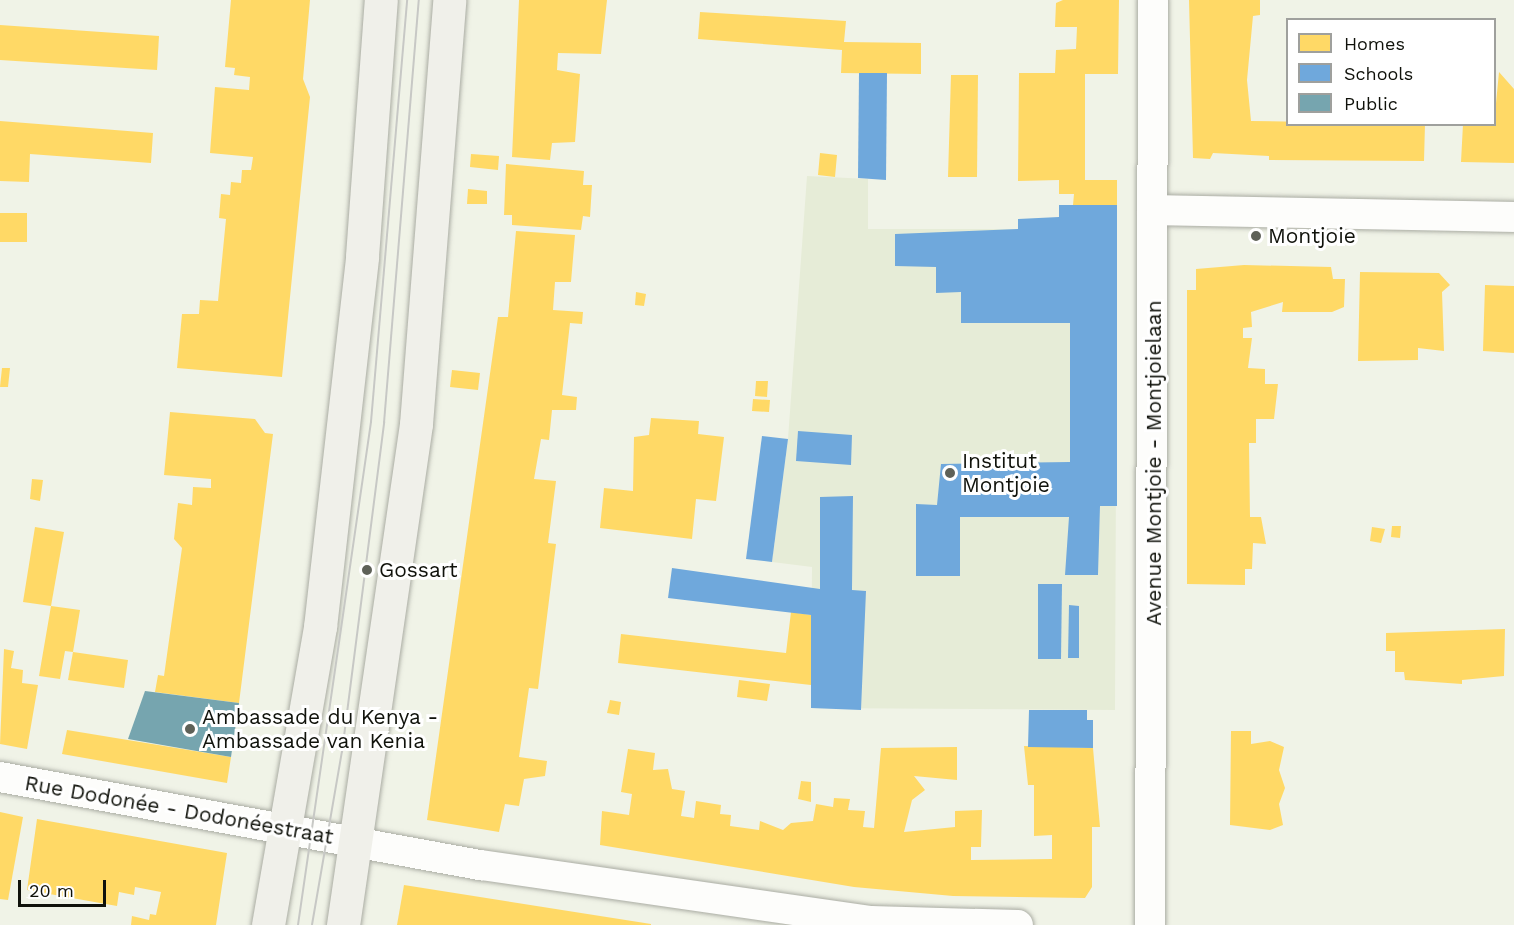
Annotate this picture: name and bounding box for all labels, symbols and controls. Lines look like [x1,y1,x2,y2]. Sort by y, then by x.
legend [1286,18,1496,126]
text: Homes [1344,33,1405,54]
text: Schools [1344,63,1413,84]
text: Public [1344,93,1398,114]
place label: Montjoie [1268,223,1356,249]
marker: Montjoie [1249,229,1263,243]
street label: Avenue Montjoie - Montjoielaan [1141,300,1167,626]
place label: Institut Montjoie [962,448,1050,498]
marker: Institut Montjoie [943,466,957,480]
place label: Gossart [379,557,458,583]
marker: Gossart [360,563,374,577]
place label: Ambassade du Kenya - Ambassade van Kenia [202,704,439,754]
marker: Ambassade du Kenya - Ambassade van Kenia [183,722,197,736]
street label: Rue Dodonée - Dodonéestraat [23,770,335,850]
scale bar [21,868,110,906]
text: 20 m [29,880,74,901]

